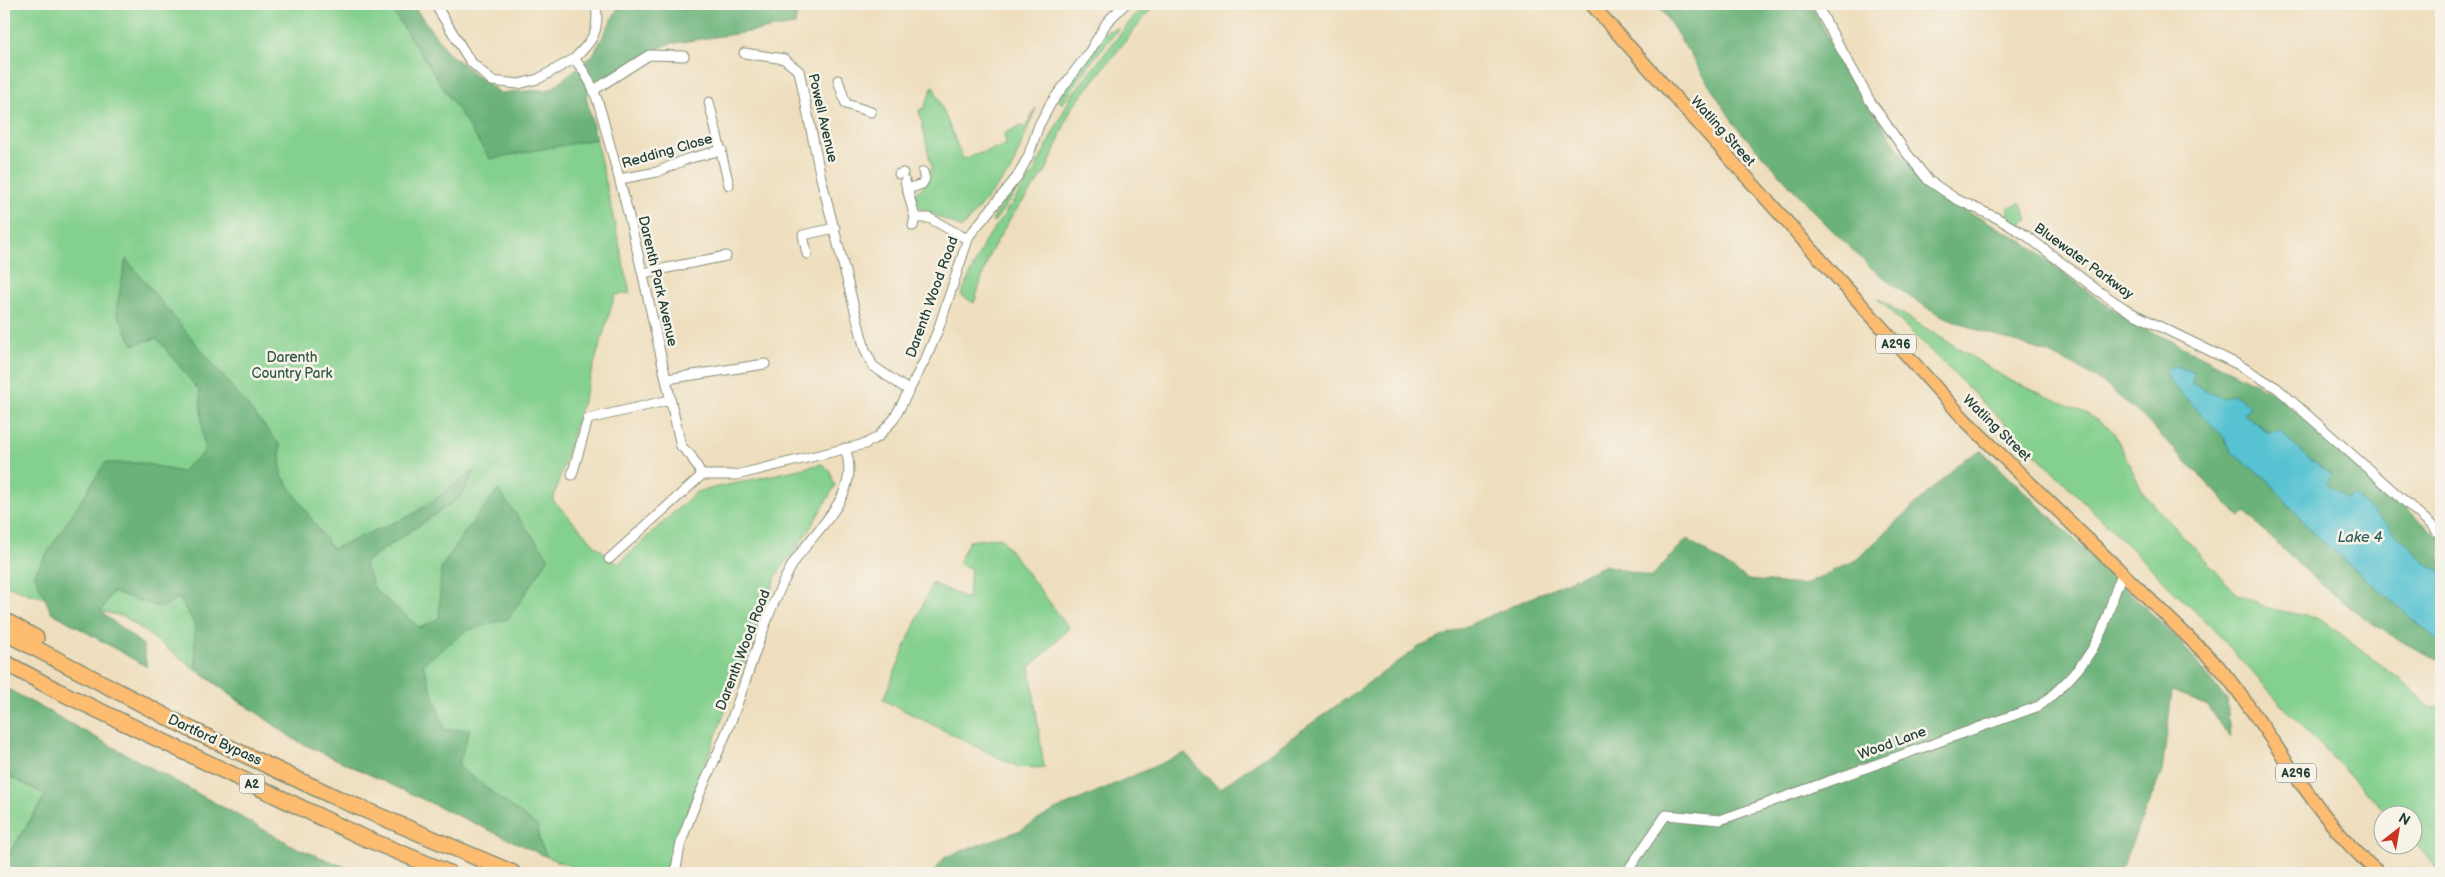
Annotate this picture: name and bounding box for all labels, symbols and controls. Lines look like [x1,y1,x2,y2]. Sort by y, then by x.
street label: Powell Avenue [805,72,841,164]
street label: Watling Street [1687,92,1759,170]
street label: Redding Close [620,130,714,172]
street label: Darenth Park Avenue [635,214,681,348]
street label: Bluewater Parkway [2031,219,2138,303]
street label: Darenth Wood Road [902,234,962,360]
road number: A296 [1876,334,1916,354]
park label: Darenth Country Park [252,349,333,382]
street label: Watling Street [1959,391,2035,465]
water label: Lake 4 [2337,528,2383,547]
street label: Darenth Wood Road [712,587,774,713]
street label: Dartford Bypass [165,711,265,769]
street label: Wood Lane [1856,723,1928,763]
road number: A296 [2276,764,2316,782]
road number: A2 [240,774,264,794]
north arrow [2372,804,2422,854]
text: N [2396,809,2413,829]

